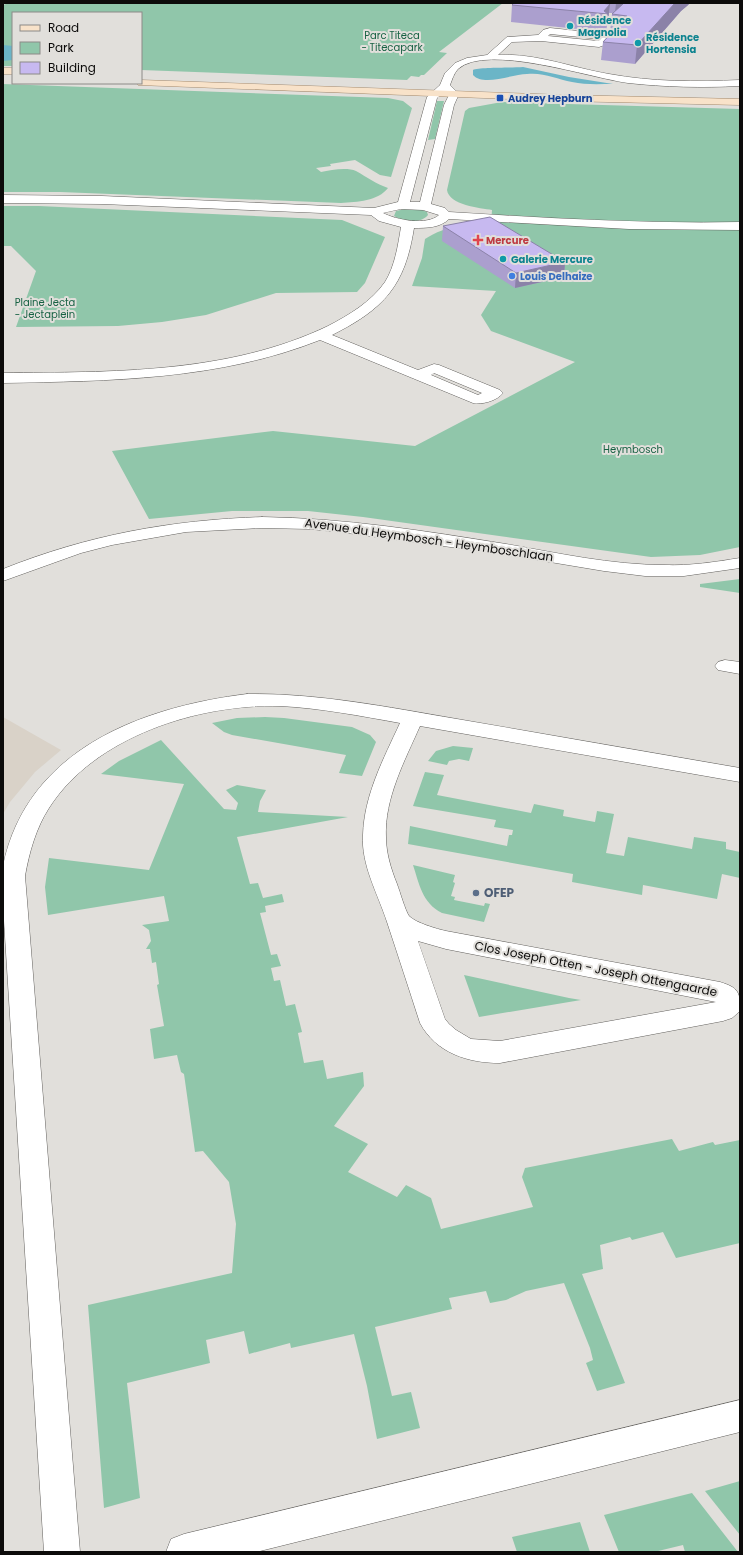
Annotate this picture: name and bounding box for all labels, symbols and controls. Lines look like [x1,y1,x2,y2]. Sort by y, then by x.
legend [12,12,142,84]
place label: Résidence Magnolia [578,13,631,40]
text: Road [48,19,79,36]
marker: Résidence Magnolia [565,21,575,31]
park label: Parc Titeca - Titecapark [361,28,423,55]
place label: Résidence Hortensia [646,30,699,57]
marker: Résidence Hortensia [633,38,643,48]
text: Park [48,39,75,56]
text: Building [48,59,96,76]
place label: Audrey Hepburn [508,91,593,106]
marker: Audrey Hepburn [495,93,505,103]
place label: Mercure [486,233,529,248]
marker: Mercure [473,235,483,245]
place label: Galerie Mercure [511,252,593,267]
marker: Galerie Mercure [498,254,508,264]
place label: Louis Delhaize [520,269,593,284]
marker: Louis Delhaize [507,271,517,281]
park label: Plaine Jecta - Jectaplein [15,295,75,322]
park label: Heymbosch [603,442,663,457]
street label: Avenue du Heymbosch - Heymboschlaan [304,514,554,565]
place label: OFEP [484,884,514,901]
marker: OFEP [471,888,481,898]
street label: Clos Joseph Otten - Joseph Ottengaarde [473,937,719,1000]

